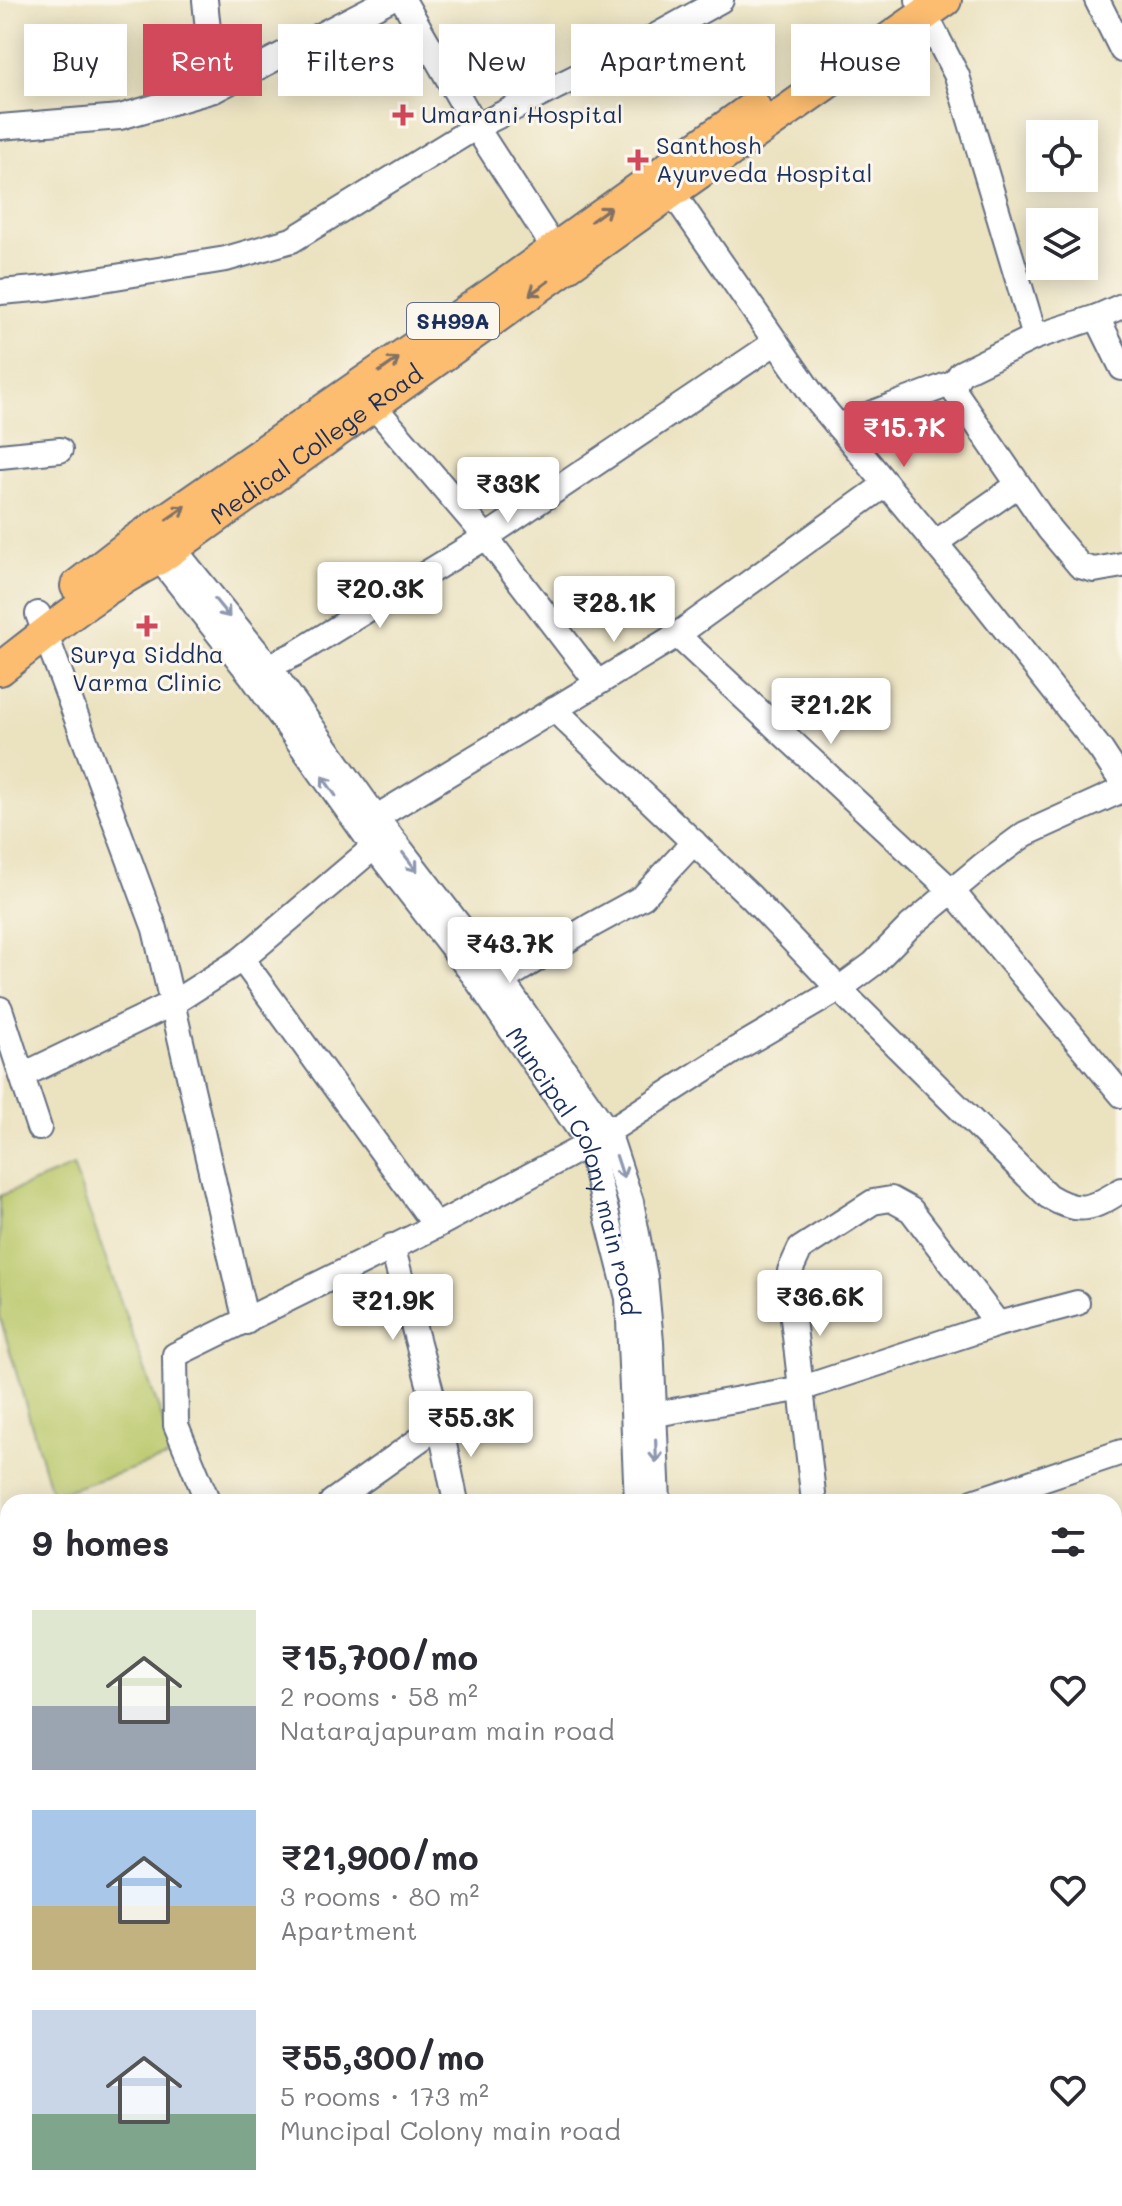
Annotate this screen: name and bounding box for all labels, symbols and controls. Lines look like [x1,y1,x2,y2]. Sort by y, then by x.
chip: Buy [24,24,127,96]
chip: Rent [143,24,262,96]
chip: Filters [278,24,423,96]
chip: New [439,24,555,96]
chip: Apartment [571,24,775,96]
chip: House [791,24,930,96]
place label: Umarani Hospital [421,98,623,129]
marker: Umarani Hospital [392,104,414,126]
map controls [1026,120,1098,280]
button: locate [1026,120,1098,192]
place label: Santhosh Ayurveda Hospital [656,129,872,188]
marker: Santhosh Ayurveda Hospital [627,149,649,171]
one-way arrow [590,206,612,222]
button: layers [1026,208,1098,280]
one-way arrow [529,279,550,296]
road number: SH99A [407,303,499,339]
one-way arrow [378,357,400,373]
street label: Medical College Road [203,358,428,531]
pin: ₹15.7K [839,401,969,469]
text: ₹15.7K [862,410,946,444]
pin: ₹33K [461,457,555,525]
text: ₹33K [475,466,541,500]
one-way arrow [164,505,186,521]
pin: ₹20.3K [315,562,445,630]
text: ₹20.3K [335,571,425,605]
pin: ₹28.1K [549,576,679,644]
text: ₹28.1K [572,585,656,619]
one-way arrow [213,597,231,618]
marker: Surya Siddha Varma Clinic [136,615,158,637]
place label: Surya Siddha Varma Clinic [70,638,224,697]
pin: ₹21.2K [766,678,896,746]
text: ₹21.2K [790,687,872,721]
one-way arrow [321,775,337,797]
one-way arrow [402,851,419,872]
pin: ₹43.7K [445,917,575,985]
text: ₹43.7K [466,926,554,960]
street label: Muncipal Colony main road [500,1020,646,1316]
one-way arrow [613,1154,628,1179]
pin: ₹36.6K [755,1270,885,1338]
pin: ₹21.9K [328,1274,458,1342]
text: ₹36.6K [775,1279,865,1313]
text: ₹21.9K [351,1283,435,1317]
pin: ₹55.3K [406,1391,536,1459]
text: ₹55.3K [427,1400,515,1434]
one-way arrow [649,1437,664,1464]
text: 9 homes [32,1520,169,1565]
icon: filters [1046,1520,1090,1564]
text: ₹15,700/mo [280,1634,478,1679]
icon: home [96,1642,192,1738]
icon: heart [1046,1668,1090,1712]
text: 2 rooms · 58 m² [280,1679,478,1713]
text: Natarajapuram main road [280,1713,615,1747]
text: ₹21,900/mo [280,1834,479,1879]
icon: home [96,1842,192,1938]
icon: heart [1046,1868,1090,1912]
text: 3 rooms · 80 m² [280,1879,479,1913]
text: Apartment [280,1913,417,1947]
text: ₹55,300/mo [280,2034,484,2079]
icon: home [96,2042,192,2138]
icon: heart [1046,2068,1090,2112]
text: 5 rooms · 173 m² [280,2079,489,2113]
text: Muncipal Colony main road [280,2113,621,2147]

